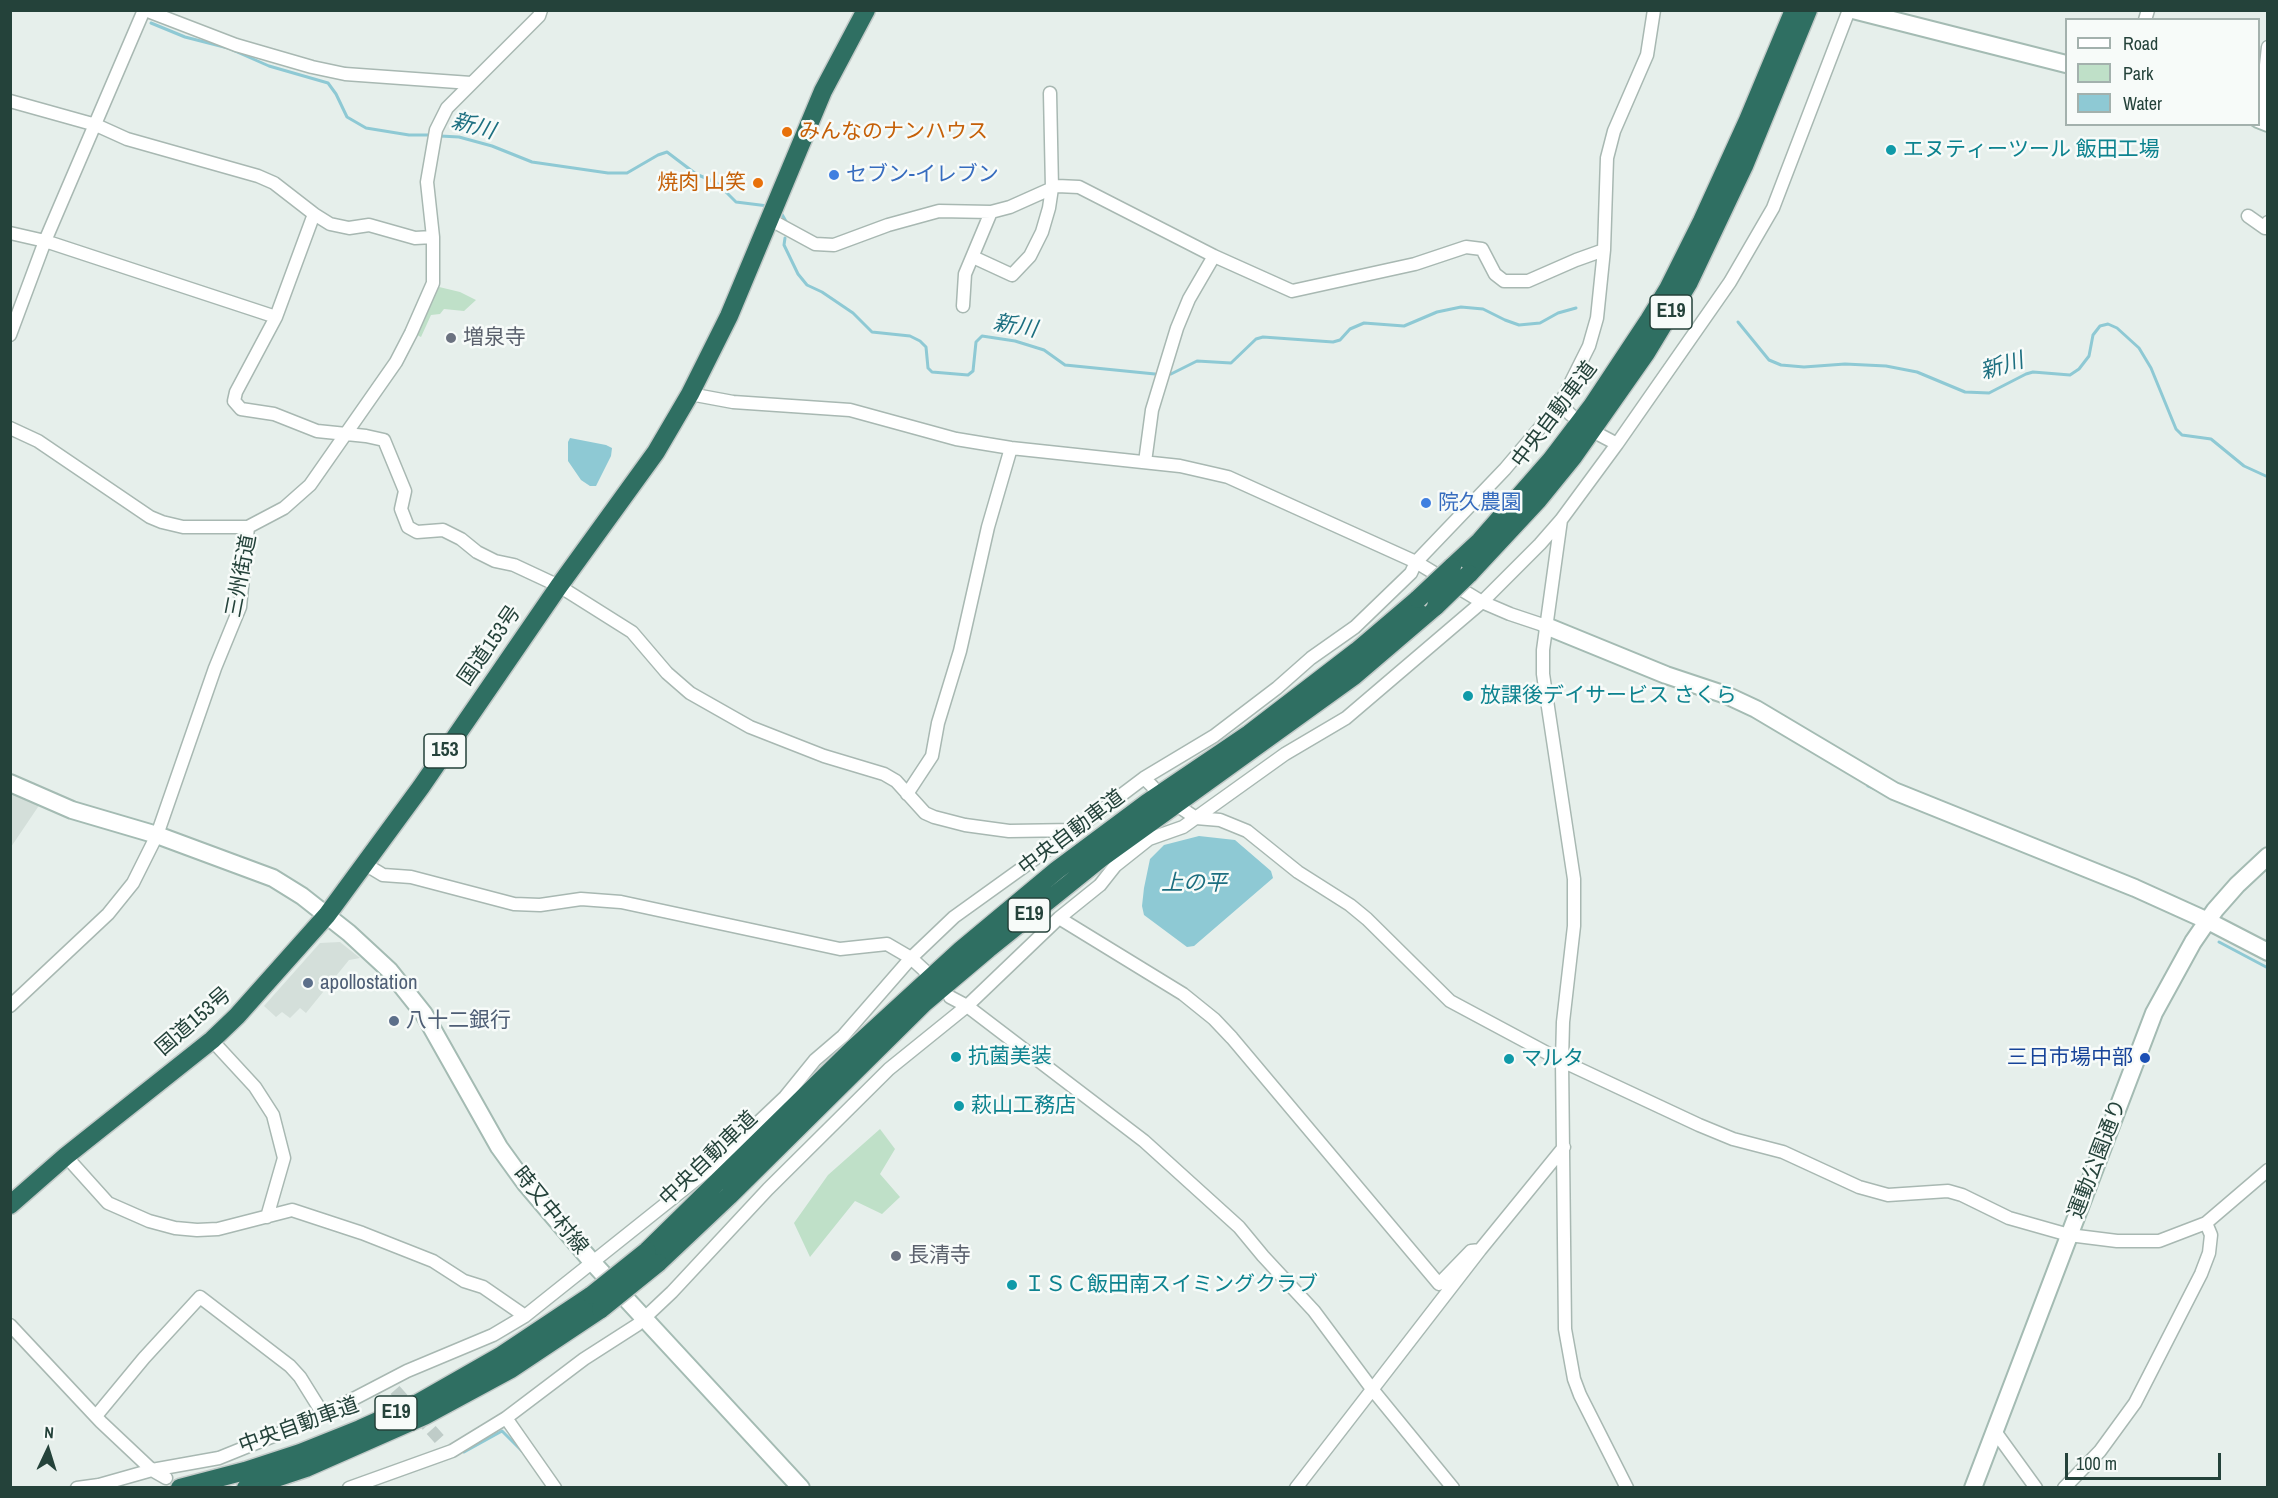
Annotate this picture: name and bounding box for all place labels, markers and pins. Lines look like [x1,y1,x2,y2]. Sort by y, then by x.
place label: みんなのナンハウス [799,119,988,145]
marker: みんなのナンハウス [780,125,794,139]
place label: エヌティーツール 飯田工場 [1903,137,2160,163]
marker: エヌティーツール 飯田工場 [1884,143,1898,157]
place label: セブン-イレブン [846,162,999,188]
marker: セブン-イレブン [827,168,841,182]
place label: 焼肉 山笑 [657,170,746,196]
marker: 焼肉 山笑 [751,176,765,190]
place label: 増泉寺 [463,325,526,351]
marker: 増泉寺 [444,331,458,345]
place label: 院久農園 [1438,490,1522,516]
marker: 院久農園 [1419,496,1433,510]
place label: 放課後デイサービス さくら [1480,683,1737,709]
marker: 放課後デイサービス さくら [1461,689,1475,703]
place label: apollostation [320,970,418,996]
marker: apollostation [301,976,315,990]
place label: 八十二銀行 [406,1008,511,1034]
marker: 八十二銀行 [387,1014,401,1028]
place label: 抗菌美装 [968,1044,1052,1070]
place label: 三日市場中部 [2007,1045,2133,1071]
place label: マルタ [1521,1046,1584,1072]
marker: 抗菌美装 [949,1050,963,1064]
marker: 三日市場中部 [2138,1051,2152,1065]
marker: マルタ [1502,1052,1516,1066]
place label: 萩山工務店 [971,1093,1076,1119]
marker: 萩山工務店 [952,1099,966,1113]
place label: 長清寺 [908,1243,971,1269]
marker: 長清寺 [889,1249,903,1263]
place label: ＩＳＣ飯田南スイミングクラブ [1024,1272,1318,1298]
marker: ＩＳＣ飯田南スイミングクラブ [1005,1278,1019,1292]

